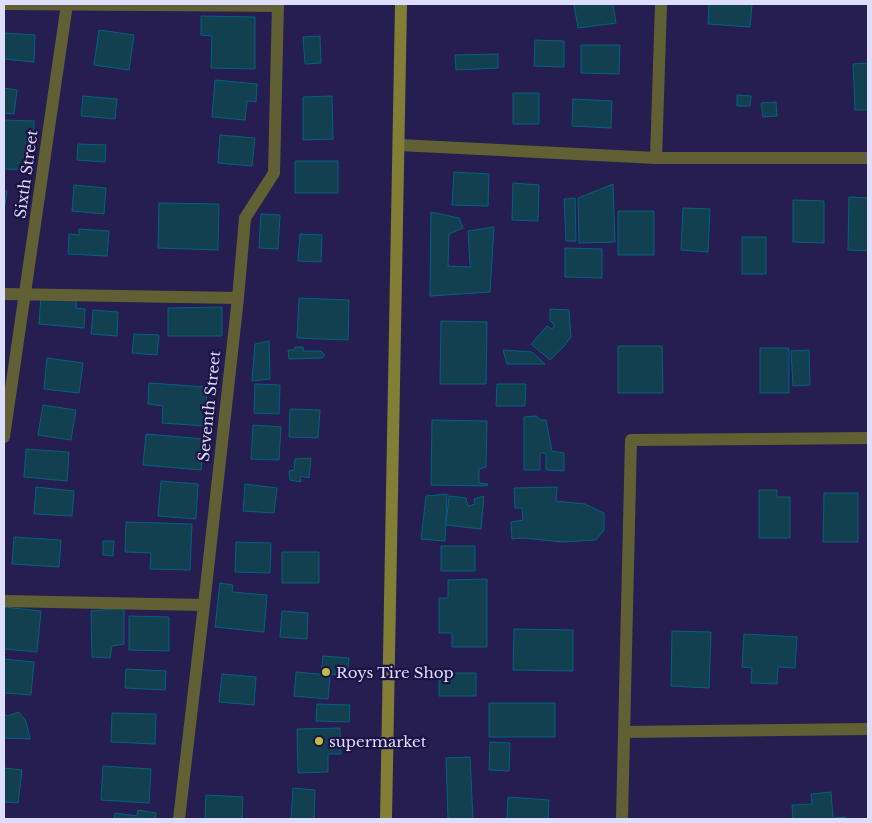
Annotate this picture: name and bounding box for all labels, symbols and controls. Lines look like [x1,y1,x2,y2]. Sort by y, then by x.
street label: Sixth Street [10,128,42,220]
street label: Seventh Street [194,349,224,462]
place label: Roys Tire Shop [336,663,454,682]
marker: Roys Tire Shop [320,666,332,678]
place label: supermarket [329,732,427,751]
marker: supermarket [313,735,325,747]

